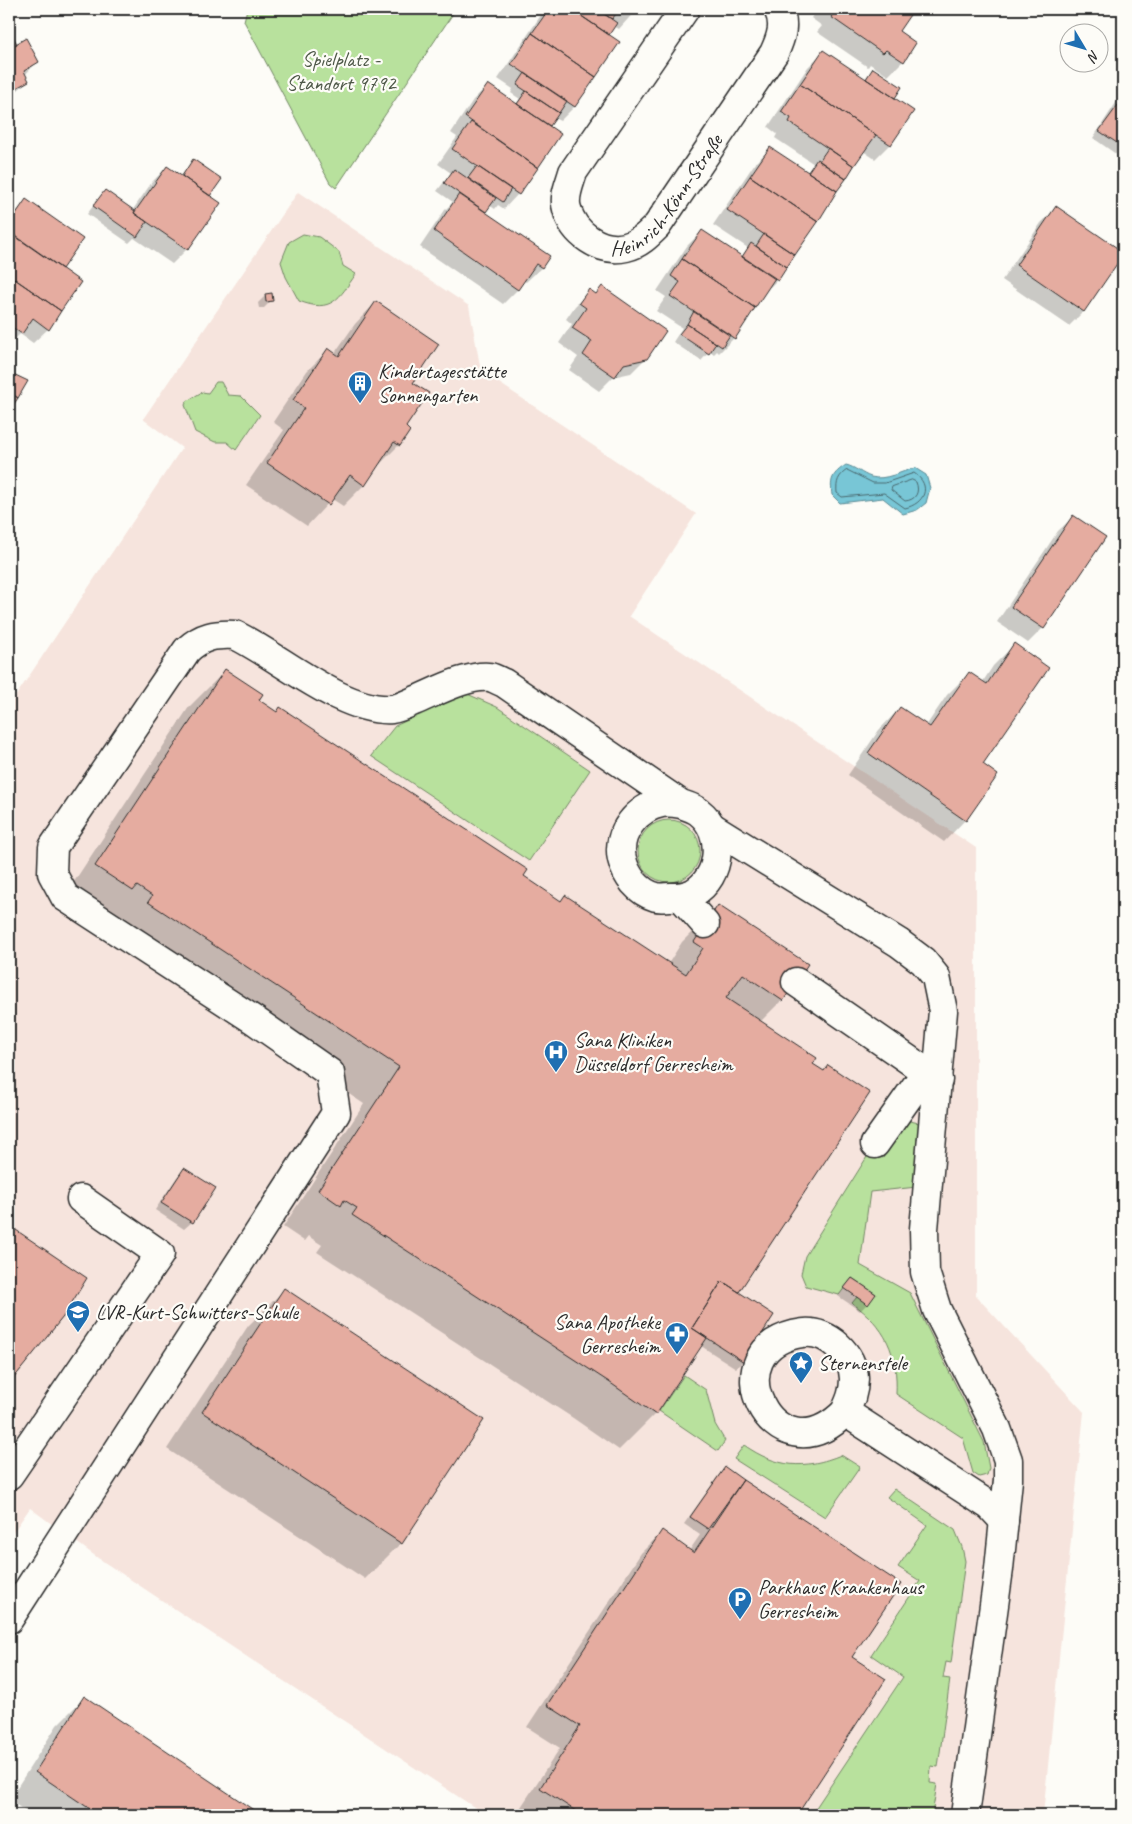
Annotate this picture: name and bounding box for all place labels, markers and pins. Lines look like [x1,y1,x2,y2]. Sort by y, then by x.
place label: Kindertagesstätte Sonnengarten [378,358,508,408]
building icon: Kindertagesstätte Sonnengarten [347,370,373,404]
place label: Sana Kliniken Düsseldorf Gerresheim [574,1027,734,1077]
hospital icon: Sana Kliniken Düsseldorf Gerresheim [543,1039,569,1073]
school or university icon: LVR-Kurt-Schwitters-Schule [65,1299,91,1333]
place label: LVR-Kurt-Schwitters-Schule [96,1299,299,1325]
place label: Sana Apotheke Gerresheim [554,1309,661,1359]
pharmacy icon: Sana Apotheke Gerresheim [664,1321,690,1355]
place icon: Sternenstele [788,1350,814,1384]
place label: Sternenstele [818,1350,909,1376]
place label: Parkhaus Krankenhaus Gerresheim [758,1574,925,1624]
parking icon: Parkhaus Krankenhaus Gerresheim [727,1586,753,1620]

